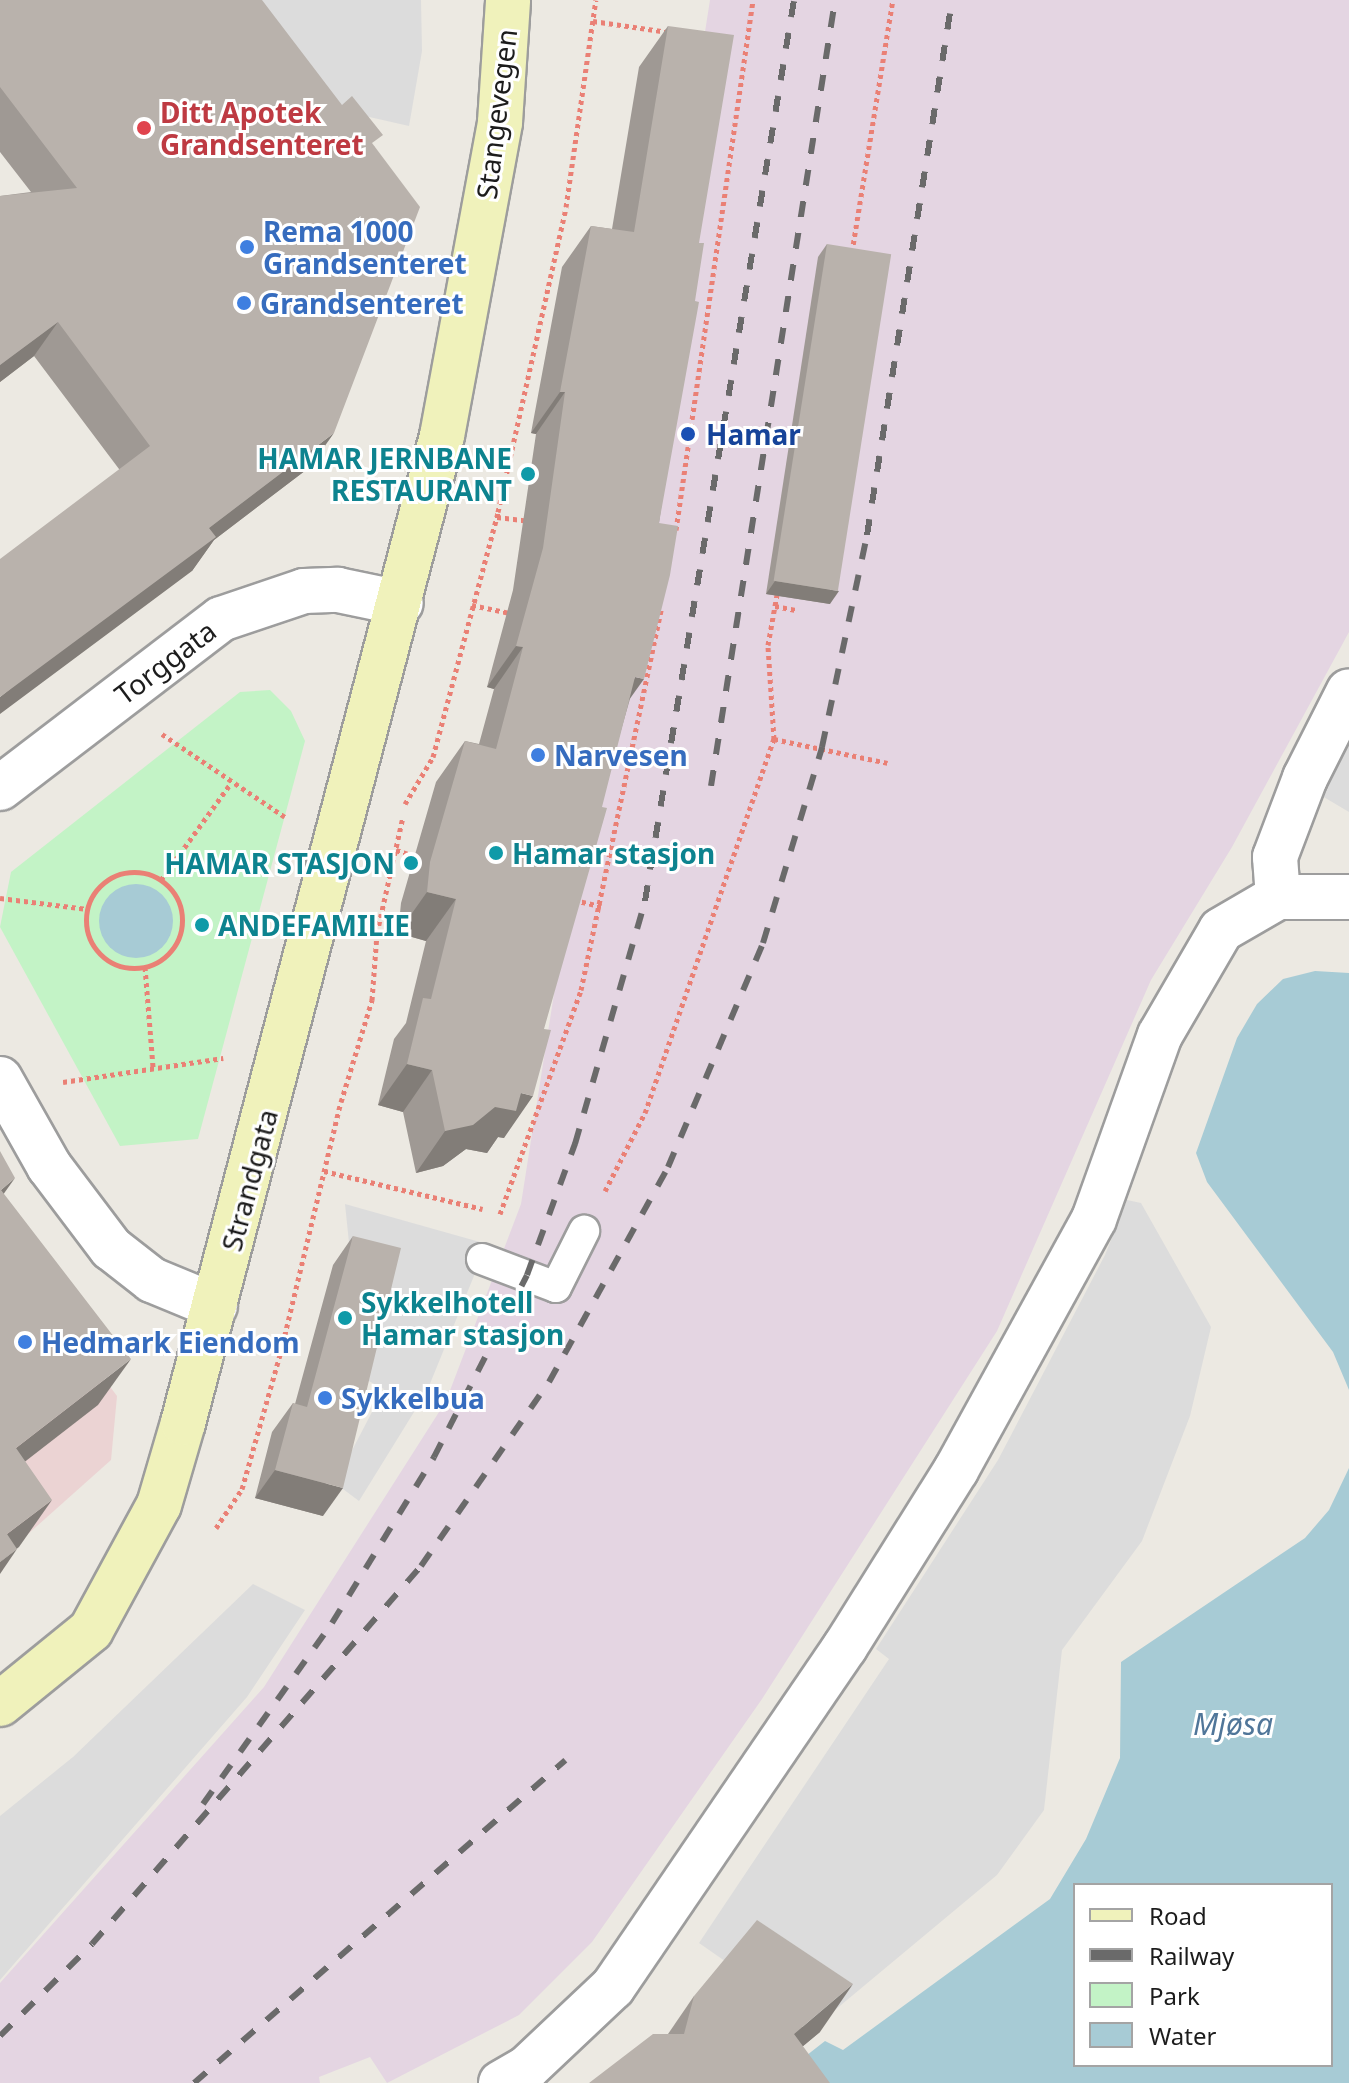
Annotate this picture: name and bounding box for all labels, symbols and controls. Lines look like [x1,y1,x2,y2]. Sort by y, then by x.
street label: Stangevegen [469,27,523,201]
place label: Ditt Apotek Grandsenteret [160,95,364,161]
marker: Ditt Apotek Grandsenteret [135,119,153,137]
place label: Rema 1000 Grandsenteret [263,214,467,280]
marker: Rema 1000 Grandsenteret [238,238,256,256]
place label: Grandsenteret [260,286,464,320]
marker: Grandsenteret [235,294,253,312]
place label: Hamar [706,417,801,451]
marker: Hamar [677,423,699,445]
place label: HAMAR JERNBANE RESTAURANT [257,441,512,507]
marker: HAMAR JERNBANE RESTAURANT [519,465,537,483]
street label: Torggata [108,613,222,711]
place label: Narvesen [554,738,688,772]
marker: Narvesen [529,746,547,764]
place label: Hamar stasjon [512,836,715,870]
marker: Hamar stasjon [487,844,505,862]
place label: HAMAR STASJON [164,846,395,880]
marker: HAMAR STASJON [402,854,420,872]
place label: ANDEFAMILIE [218,908,410,942]
marker: ANDEFAMILIE [193,916,211,934]
street label: Strandgata [214,1105,284,1255]
place label: Sykkelhotell Hamar stasjon [361,1285,564,1351]
marker: Sykkelhotell Hamar stasjon [336,1309,354,1327]
place label: Hedmark Eiendom [41,1325,300,1359]
marker: Hedmark Eiendom [16,1333,34,1351]
place label: Sykkelbua [341,1381,485,1415]
marker: Sykkelbua [316,1389,334,1407]
water label: Mjøsa [1193,1706,1273,1742]
legend [1073,1883,1333,2067]
text: Road [1149,1899,1207,1932]
text: Railway [1149,1939,1234,1972]
text: Park [1149,1979,1200,2012]
text: Water [1149,2019,1216,2052]

